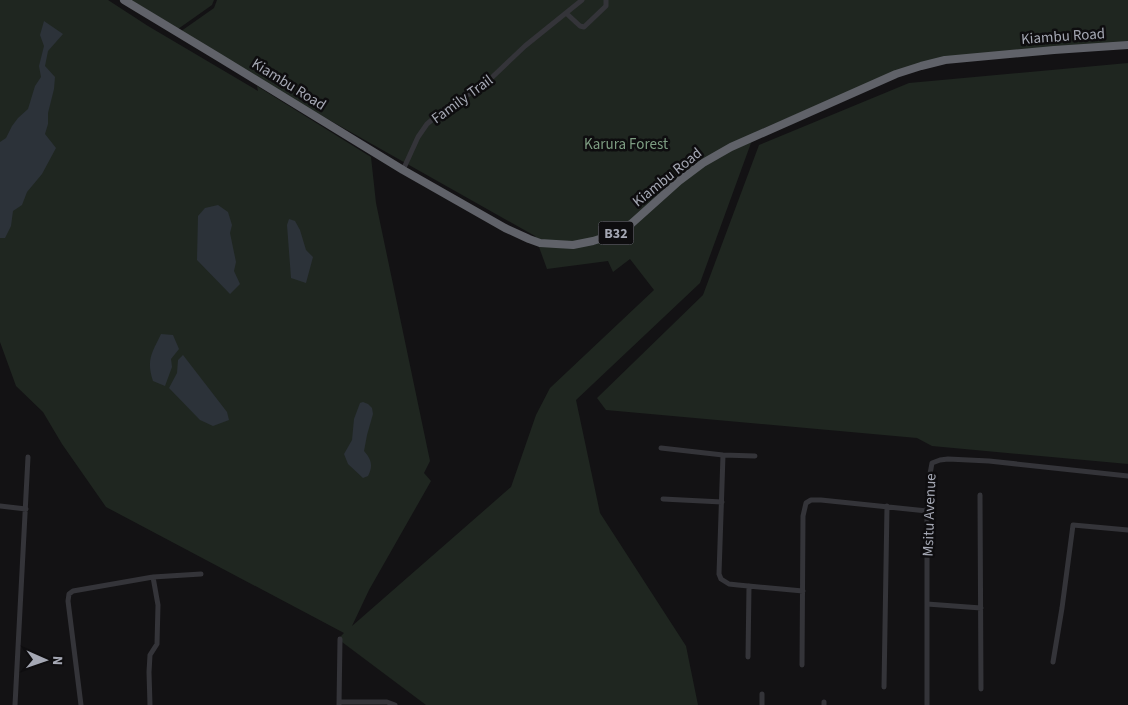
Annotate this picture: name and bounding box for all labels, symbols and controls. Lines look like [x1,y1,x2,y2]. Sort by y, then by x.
street label: Kiambu Road [1020,23,1106,50]
street label: Kiambu Road [248,53,330,116]
street label: Family Trail [427,70,498,129]
park label: Karura Forest [584,134,668,155]
street label: Kiambu Road [628,143,707,212]
road number: B32 [598,222,634,244]
street label: Msitu Avenue [918,473,941,557]
north arrow [20,635,70,685]
text: N [47,655,67,665]

